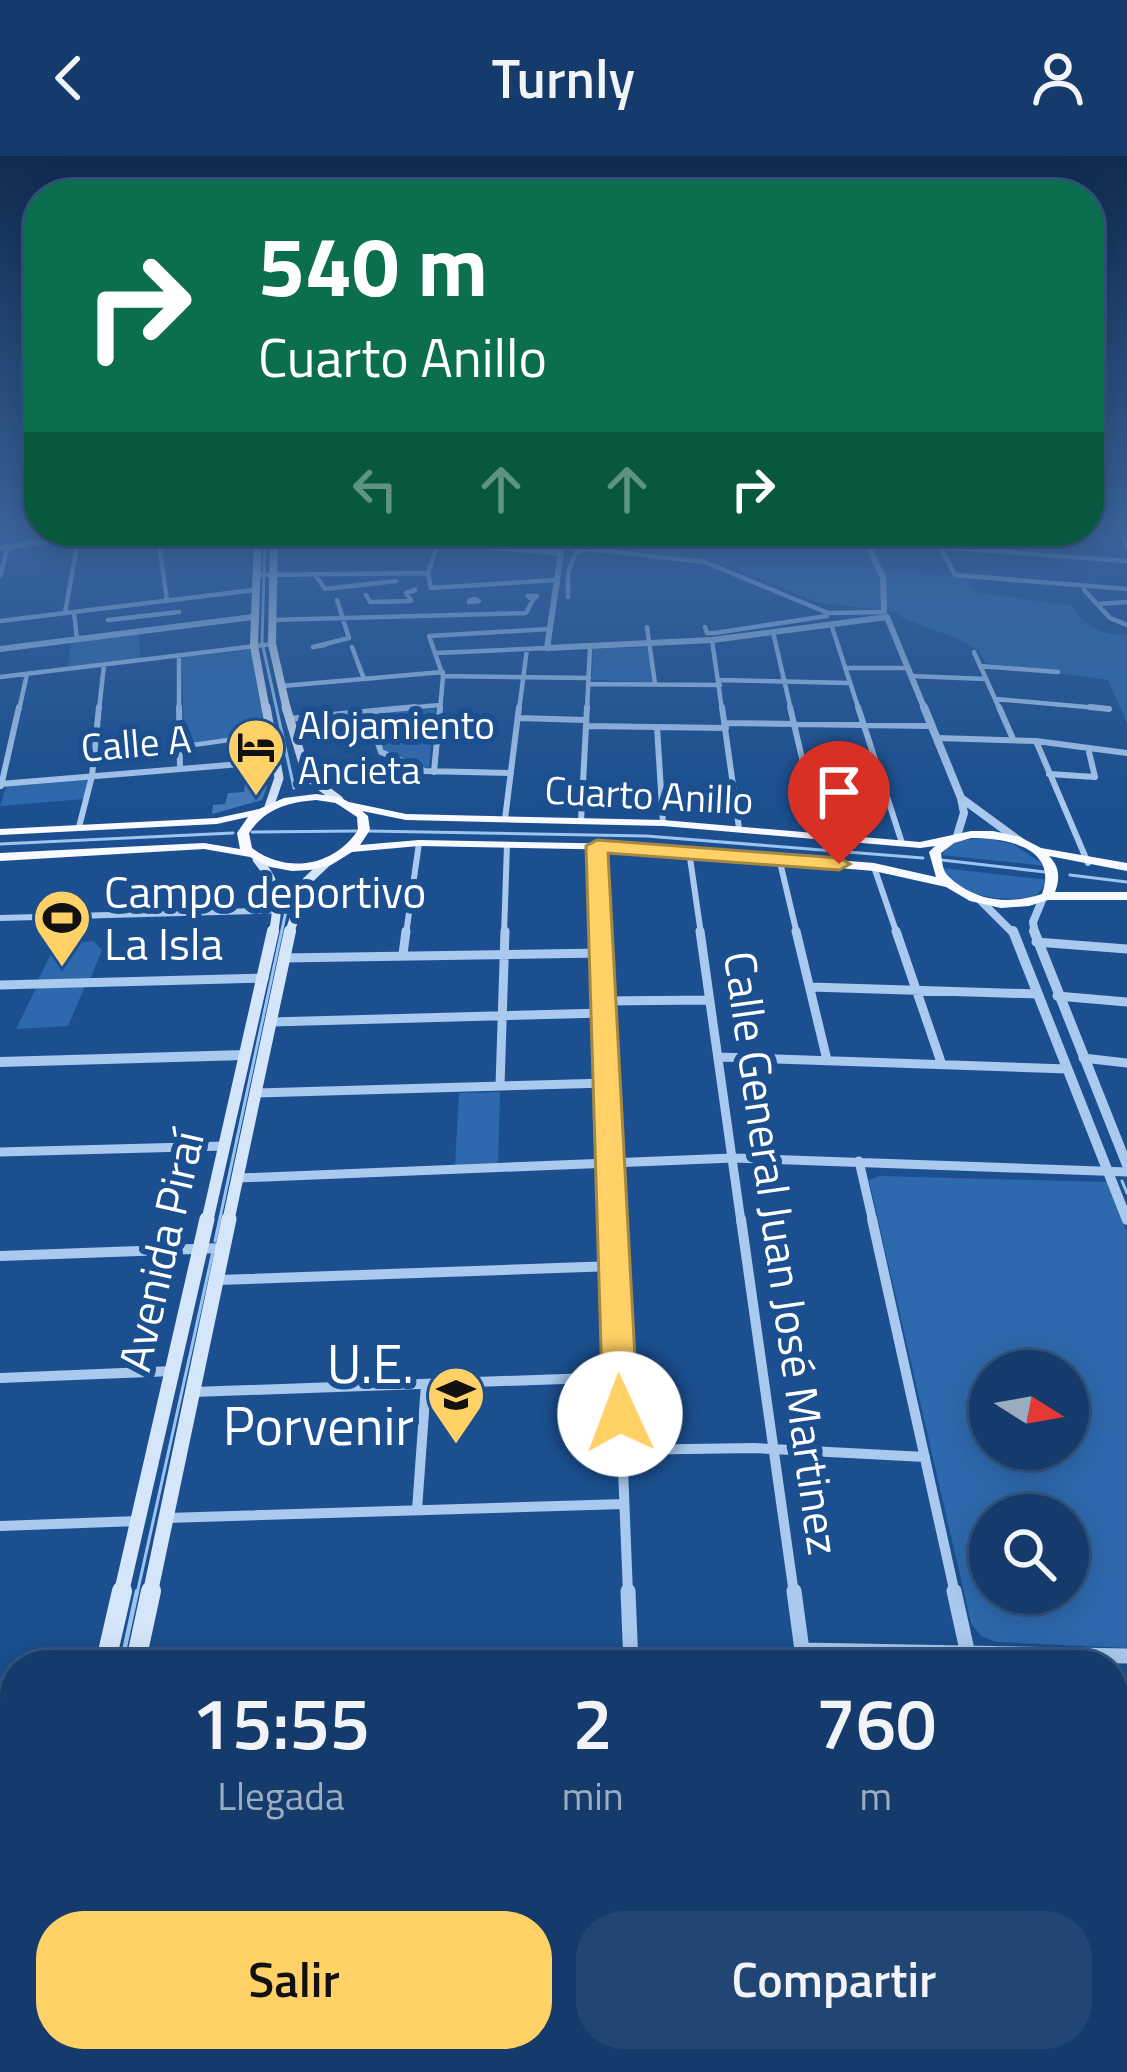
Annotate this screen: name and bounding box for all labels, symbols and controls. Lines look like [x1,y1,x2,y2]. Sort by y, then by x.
text: Turnly [492,37,635,119]
icon: back [36,45,102,111]
icon: person [1025,45,1091,111]
text: 540 m [258,201,488,329]
icon: right [60,228,216,384]
text: Cuarto Anillo [258,316,547,398]
icon: left [342,456,408,522]
icon: ahead [468,456,534,522]
icon: ahead [594,456,660,522]
icon: right [720,456,786,522]
place label: Alojamiento Ancieta [298,695,495,799]
street label: Calle A [78,708,193,777]
hotel icon: Alojamiento Ancieta [225,716,287,798]
pin [788,741,890,864]
icon: arrive [806,759,872,825]
street label: Cuarto Anillo [543,760,755,829]
place label: Campo deportivo La Isla [104,857,426,977]
sports icon: Campo deportivo La Isla [31,887,93,969]
street label: Calle General Juan José Martinez [707,947,859,1559]
street label: Avenida Piraí [99,1121,221,1378]
place label: U.E. Porvenir [223,1322,414,1466]
north arrow [969,1350,1089,1470]
map controls [969,1350,1089,1614]
position arrow [557,1351,683,1477]
school or university icon: U.E. Porvenir [425,1364,487,1446]
button: search [969,1494,1089,1614]
text: 15:55 [192,1667,370,1777]
text: 2 [573,1667,613,1777]
text: 760 [815,1667,936,1777]
text: Llegada [217,1766,344,1825]
text: min [562,1766,624,1825]
text: m [860,1766,892,1825]
button: Salir [36,1911,552,2049]
button: Compartir [576,1911,1092,2049]

